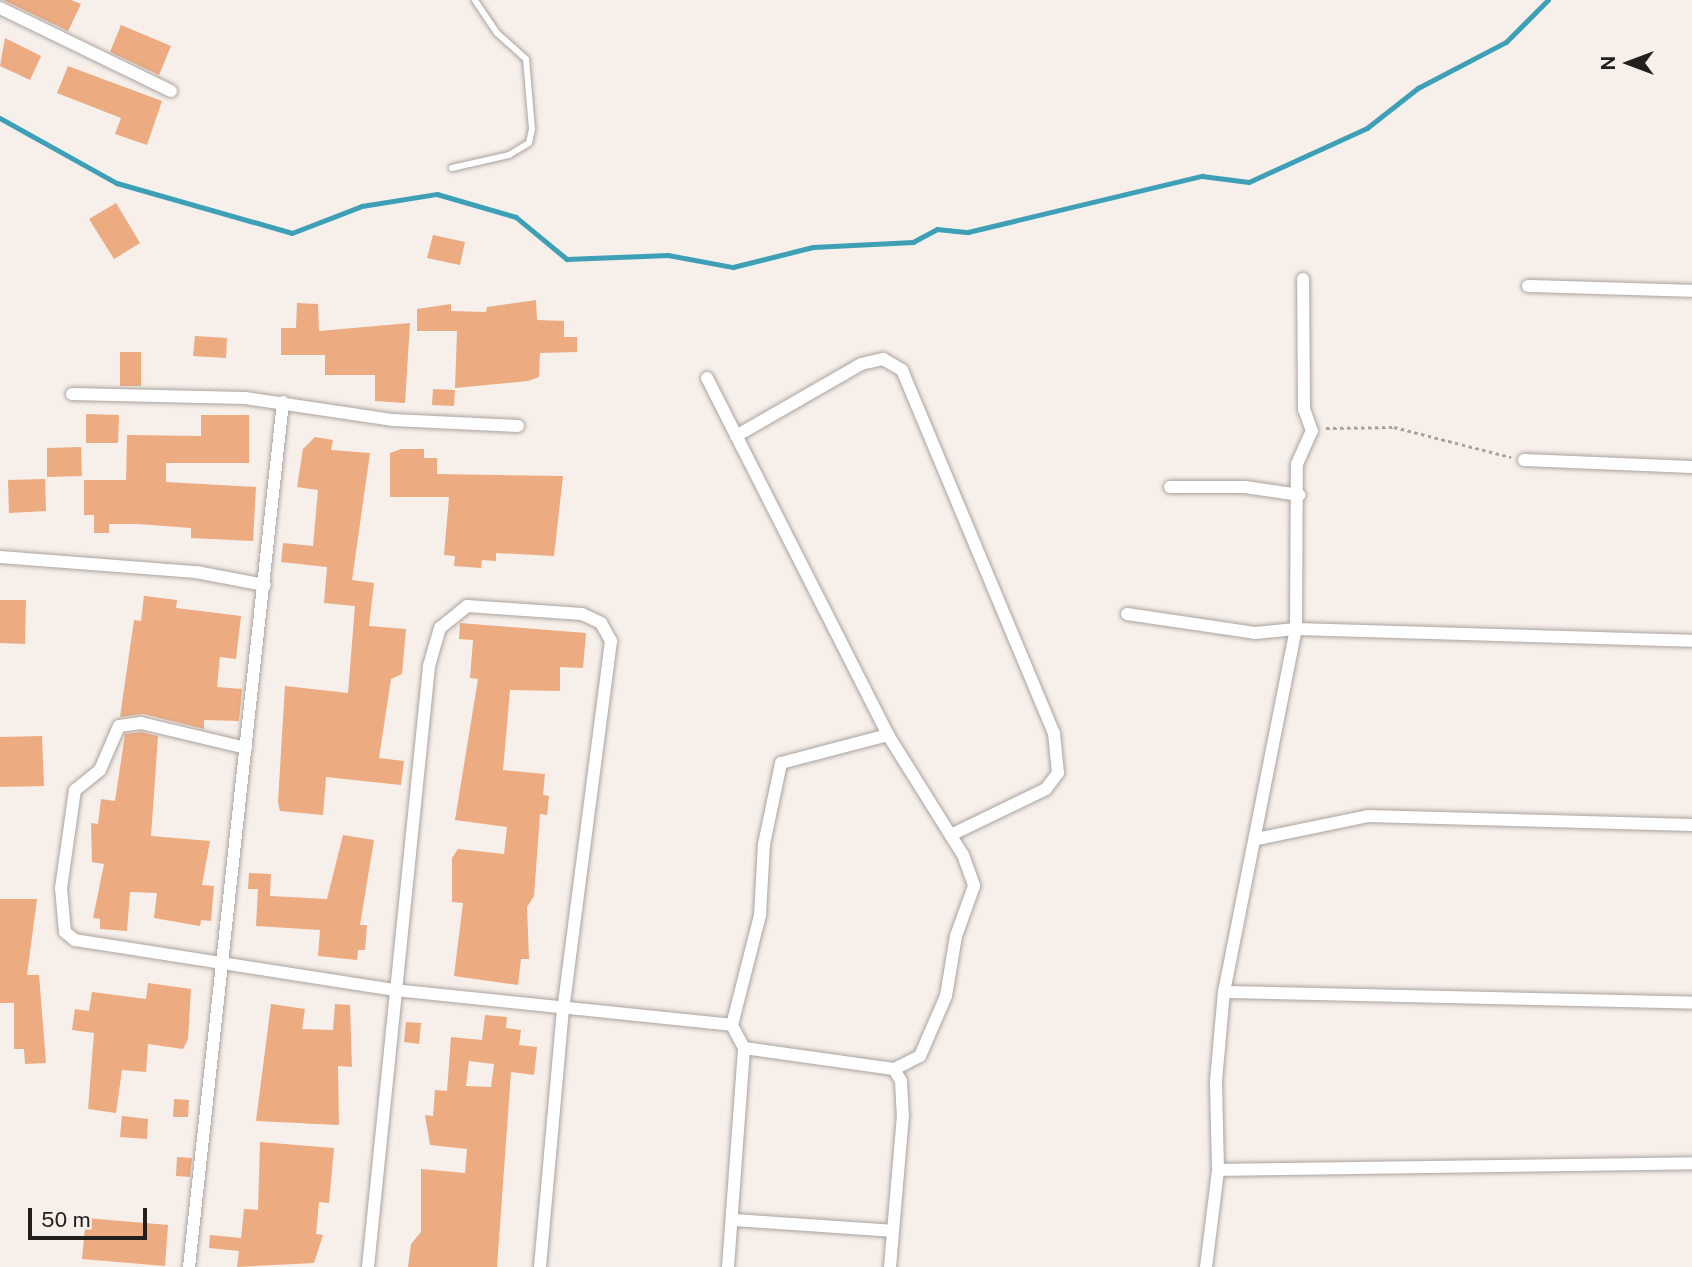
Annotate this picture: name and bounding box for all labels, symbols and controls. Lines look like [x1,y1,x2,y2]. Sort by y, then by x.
north arrow [1594,28,1664,98]
text: N [1597,56,1619,70]
scale bar [32,1194,150,1238]
text: 50 m [41,1207,91,1232]

